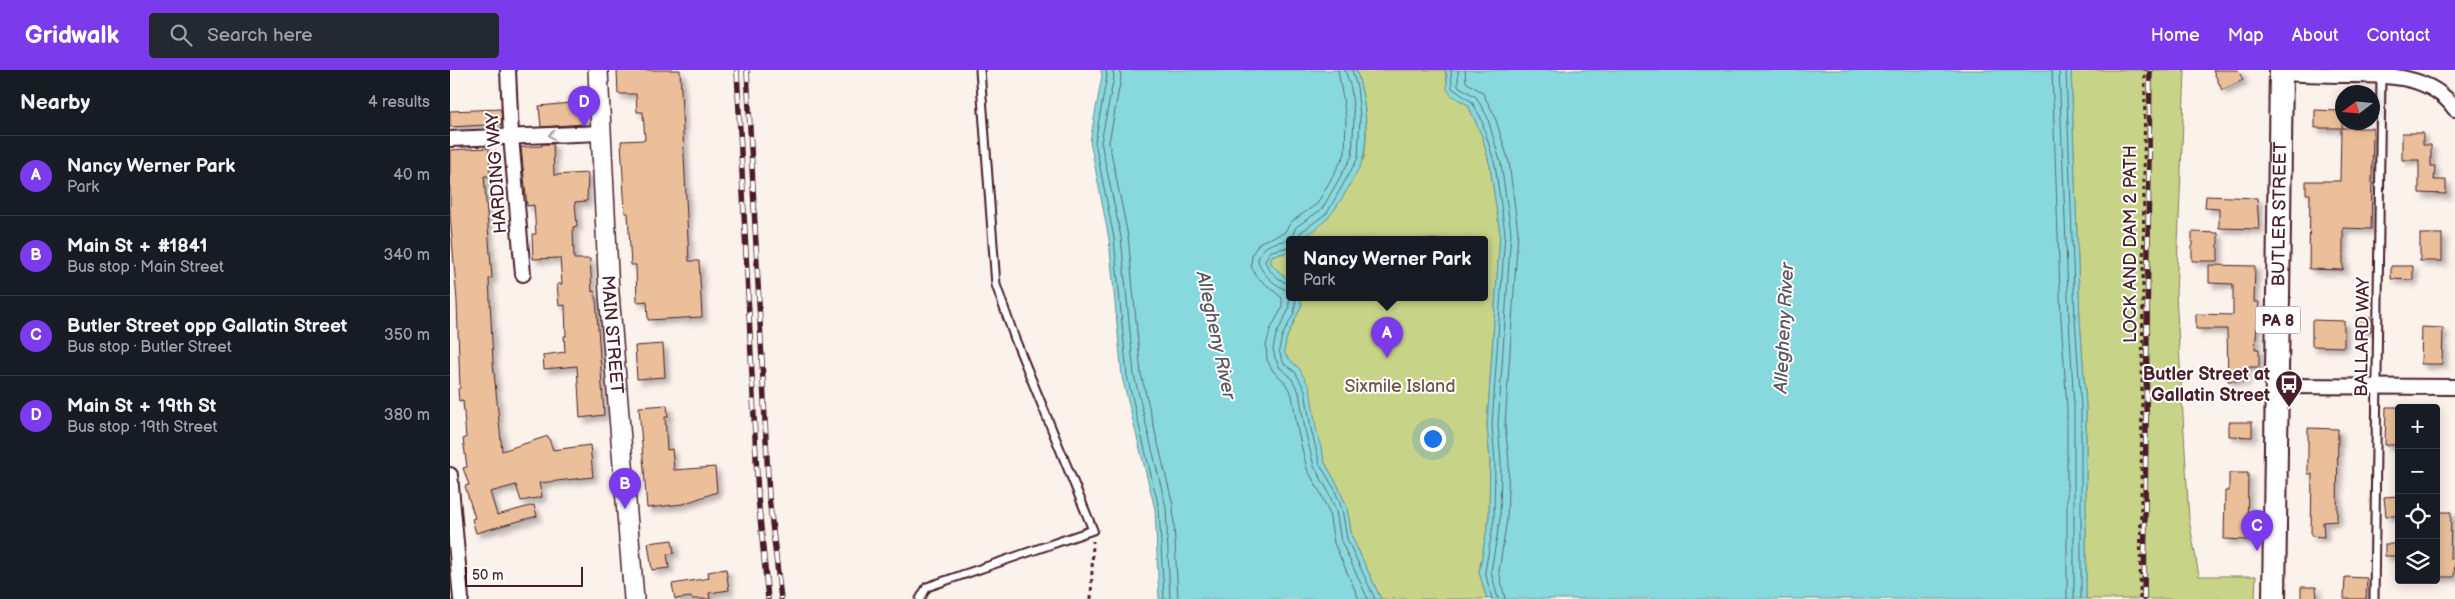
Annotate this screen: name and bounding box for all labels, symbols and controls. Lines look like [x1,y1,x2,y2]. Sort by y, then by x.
search box [149,13,499,58]
text: Gridwalk [25,21,119,50]
icon: search [167,21,195,49]
text: Search here [207,24,312,47]
text: Home [2151,25,2200,46]
text: Map [2228,25,2264,46]
text: About [2292,25,2339,46]
text: Contact [2367,25,2430,46]
north arrow [2335,85,2380,130]
pin: D [568,86,600,127]
text: Nearby [20,90,90,115]
text: 4 results [368,93,430,112]
street label: HARDING WAY [482,111,511,234]
one-way arrow [548,129,556,140]
street label: BUTLER STREET [2268,141,2291,287]
street label: LOCK AND DAM 2 PATH [2120,145,2141,343]
text: Nancy Werner Park [67,155,235,178]
text: A [31,166,41,185]
text: 40 m [393,166,430,185]
text: Park [67,178,99,197]
text: Main St + #1841 [67,235,208,258]
popup [1286,236,1488,301]
text: B [30,246,42,265]
text: 340 m [383,246,430,265]
text: Nancy Werner Park [1303,248,1471,271]
text: Bus stop · Main Street [67,258,224,277]
water label: Allegheny River [1770,261,1799,395]
water label: Allegheny River [1191,268,1241,403]
text: Park [1303,271,1335,290]
street label: MAIN STREET [597,275,627,395]
street label: BALLARD WAY [2351,276,2374,397]
road number: PA 8 [2256,306,2300,334]
text: Butler Street opp Gallatin Street [67,315,347,338]
pin: A [1371,317,1403,358]
text: C [30,326,42,345]
text: 350 m [384,326,430,345]
text: Bus stop · Butler Street [67,338,232,357]
place label: Butler Street at Gallatin Street [2143,364,2270,406]
bus stop icon: Butler Street at Gallatin Street [2274,369,2304,408]
park label: Sixmile Island [1344,376,1456,397]
text: Main St + 19th St [67,395,216,418]
map controls [2395,404,2440,584]
button: + [2395,404,2440,449]
text: D [30,406,42,425]
text: 380 m [384,406,430,425]
text: Bus stop · 19th Street [67,418,217,437]
your location [1420,426,1446,452]
button: − [2395,449,2440,494]
pin: B [609,468,641,509]
button: locate [2395,494,2440,539]
pin: C [2241,510,2273,551]
button: layers [2395,539,2440,584]
scale bar [465,564,582,587]
text: 50 m [472,567,504,584]

